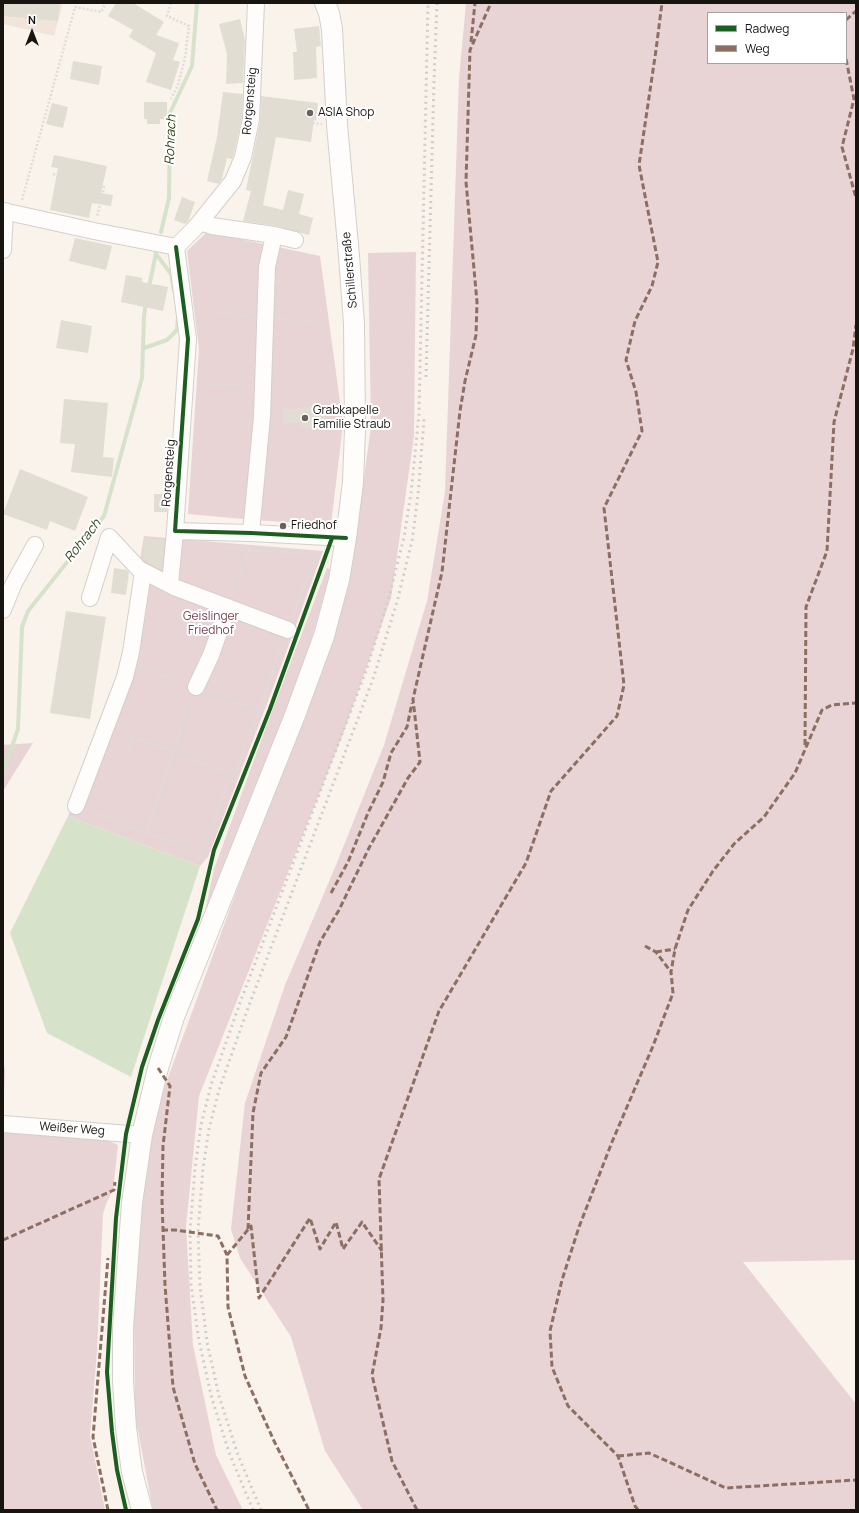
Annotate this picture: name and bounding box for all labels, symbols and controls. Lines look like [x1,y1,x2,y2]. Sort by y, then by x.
north arrow [12,12,52,52]
text: N [28,12,36,27]
legend [707,12,847,64]
text: Radweg [745,20,789,37]
text: Weg [745,40,770,57]
street label: Rorgensteig [240,67,260,135]
place label: ASIA Shop [318,106,374,120]
marker: ASIA Shop [305,108,315,118]
water label: Rohrach [162,115,180,165]
street label: Schillerstraße [339,231,361,309]
place label: Grabkapelle Familie Straub [313,404,391,432]
marker: Grabkapelle Familie Straub [300,413,310,423]
street label: Rorgensteig [159,439,179,507]
water label: Rohrach [61,516,105,566]
place label: Friedhof [291,519,337,533]
marker: Friedhof [278,521,288,531]
park label: Geislinger Friedhof [183,610,239,638]
street label: Weißer Weg [39,1120,105,1138]

